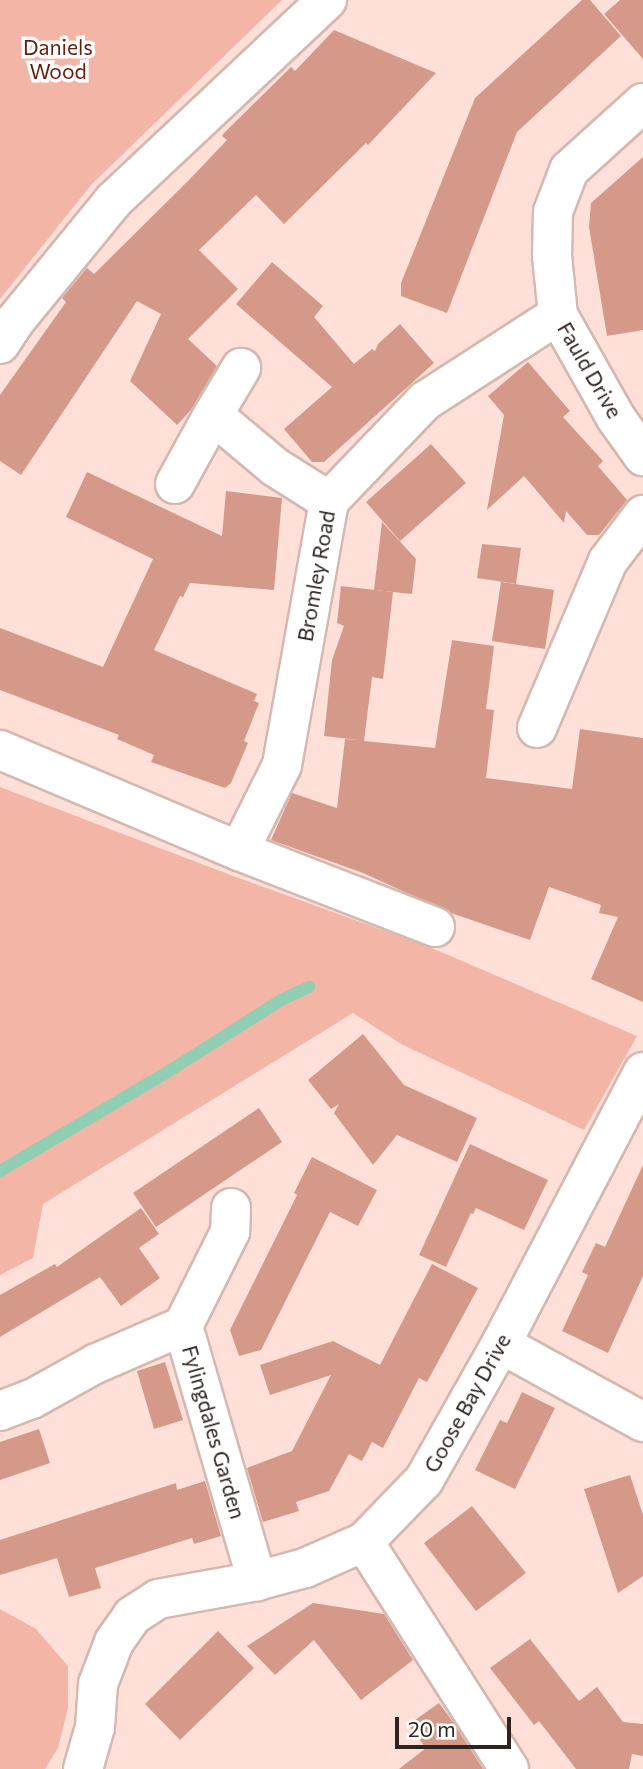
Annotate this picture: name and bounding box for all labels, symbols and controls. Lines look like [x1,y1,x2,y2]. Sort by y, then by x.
park label: Daniels Wood [23,34,93,84]
street label: Fauld Drive [552,318,628,422]
street label: Bromley Road [292,509,340,643]
street label: Goose Bay Drive [418,1329,516,1477]
street label: Fylingdales Garden [177,1342,251,1522]
scale bar [398,1702,514,1746]
text: 20 m [408,1716,456,1741]

